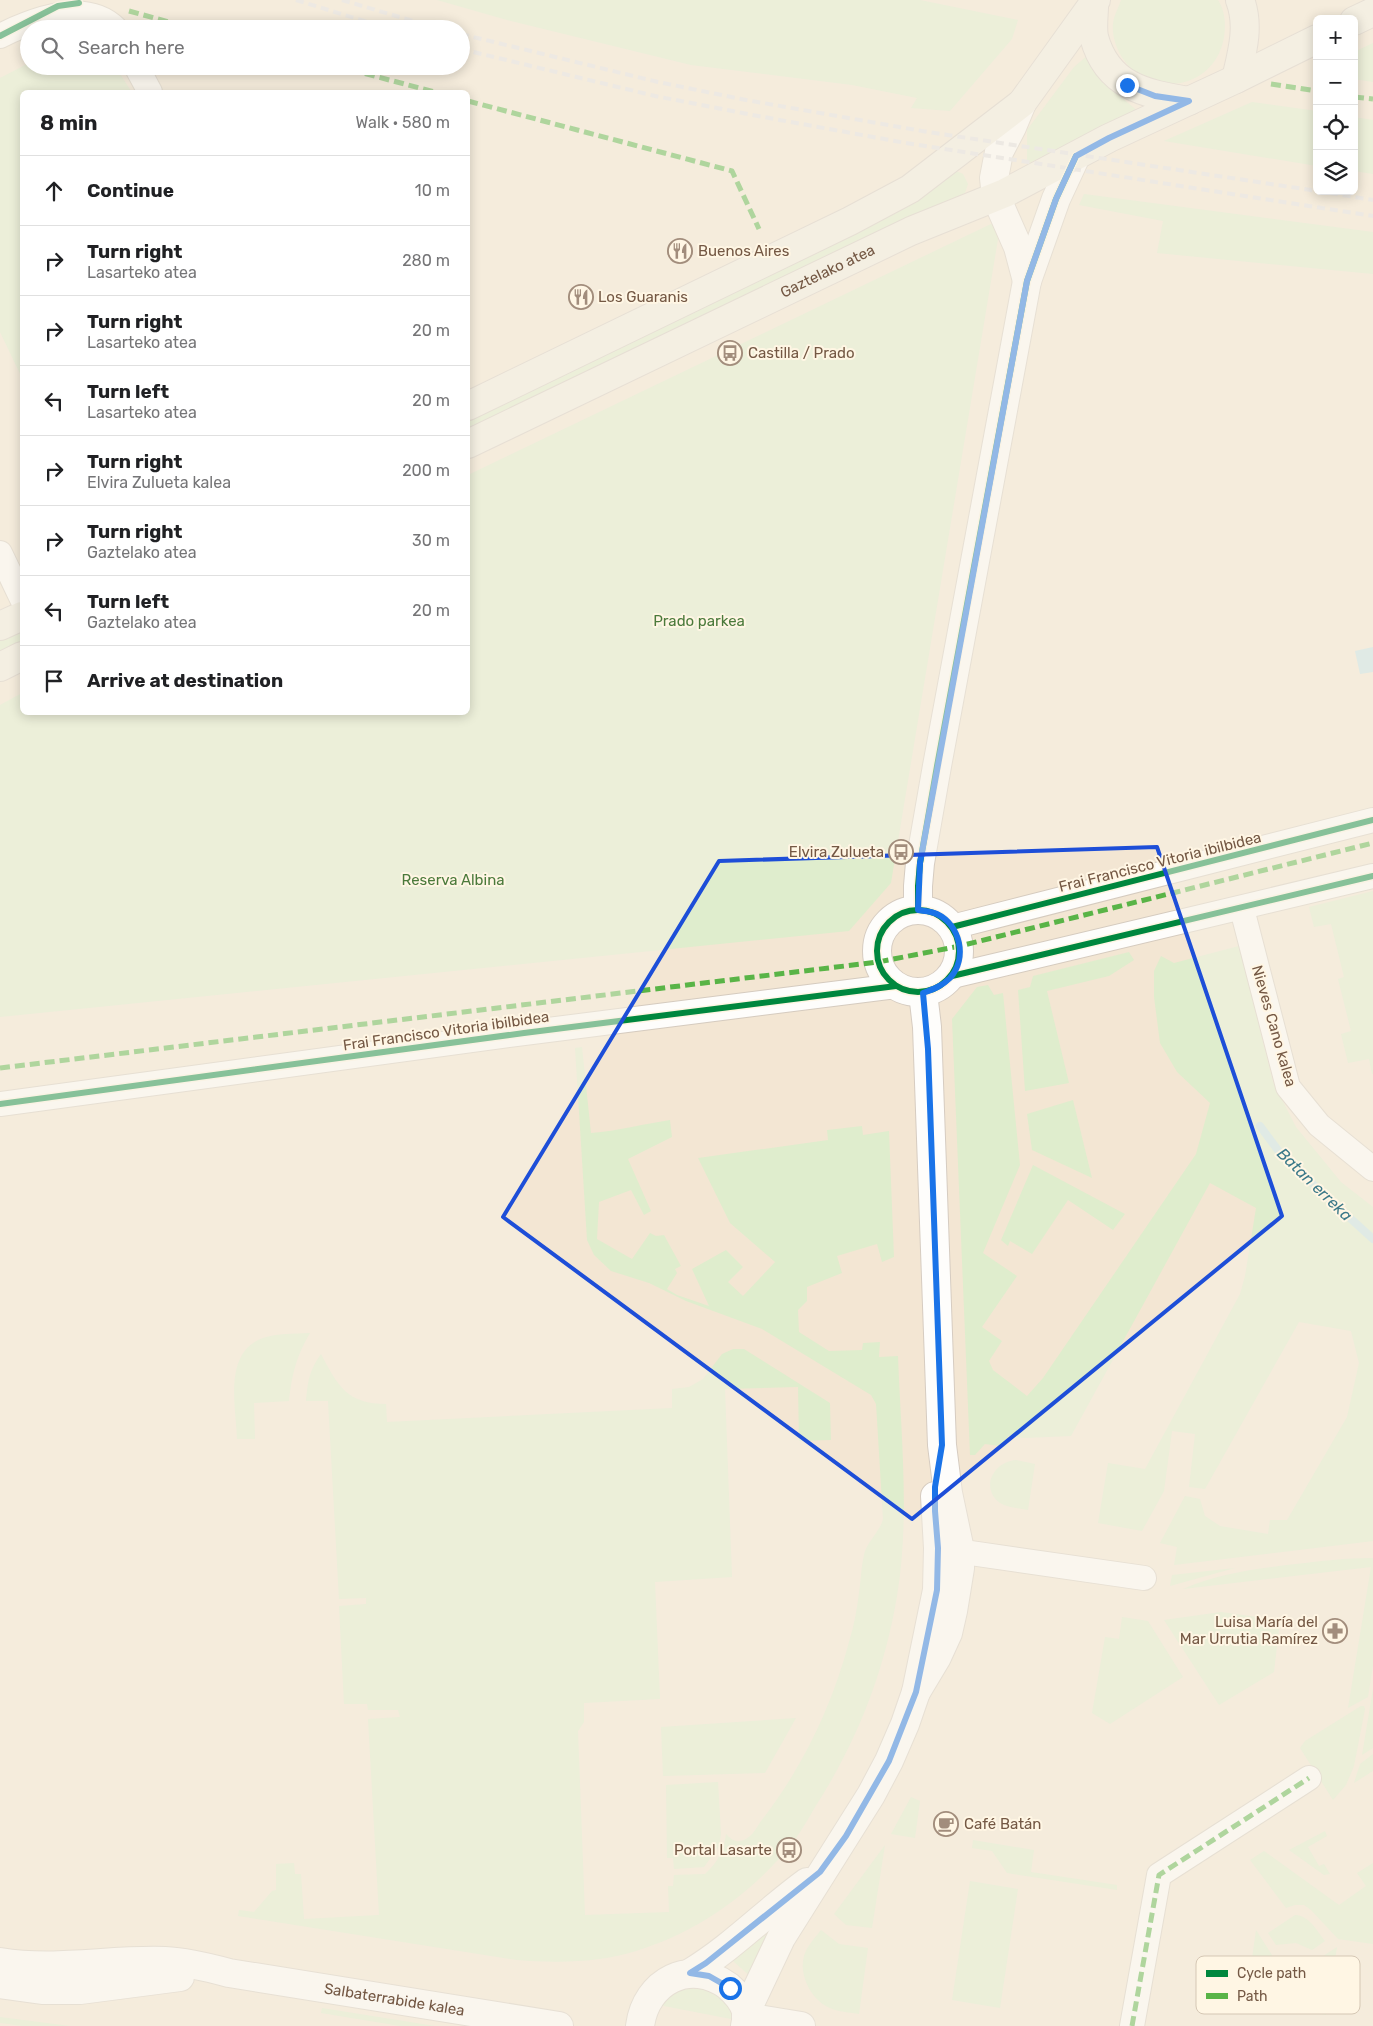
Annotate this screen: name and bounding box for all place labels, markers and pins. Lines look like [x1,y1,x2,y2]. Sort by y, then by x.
restaurant icon: Buenos Aires [667,238,693,264]
place label: Buenos Aires [698,242,790,260]
restaurant icon: Los Guaranis [568,284,594,310]
place label: Los Guaranis [598,288,688,306]
bus stop icon: Castilla / Prado [717,340,743,366]
place label: Castilla / Prado [748,344,855,362]
bus stop icon: Elvira Zulueta [888,839,914,865]
place label: Elvira Zulueta [789,843,884,861]
place label: Luisa María del Mar Urrutia Ramírez [1180,1613,1318,1648]
pharmacy icon: Luisa María del Mar Urrutia Ramírez [1322,1618,1348,1644]
cafe icon: Café Batán [933,1811,959,1837]
place label: Café Batán [964,1815,1041,1833]
bus stop icon: Portal Lasarte [776,1837,802,1863]
place label: Portal Lasarte [674,1841,772,1859]

